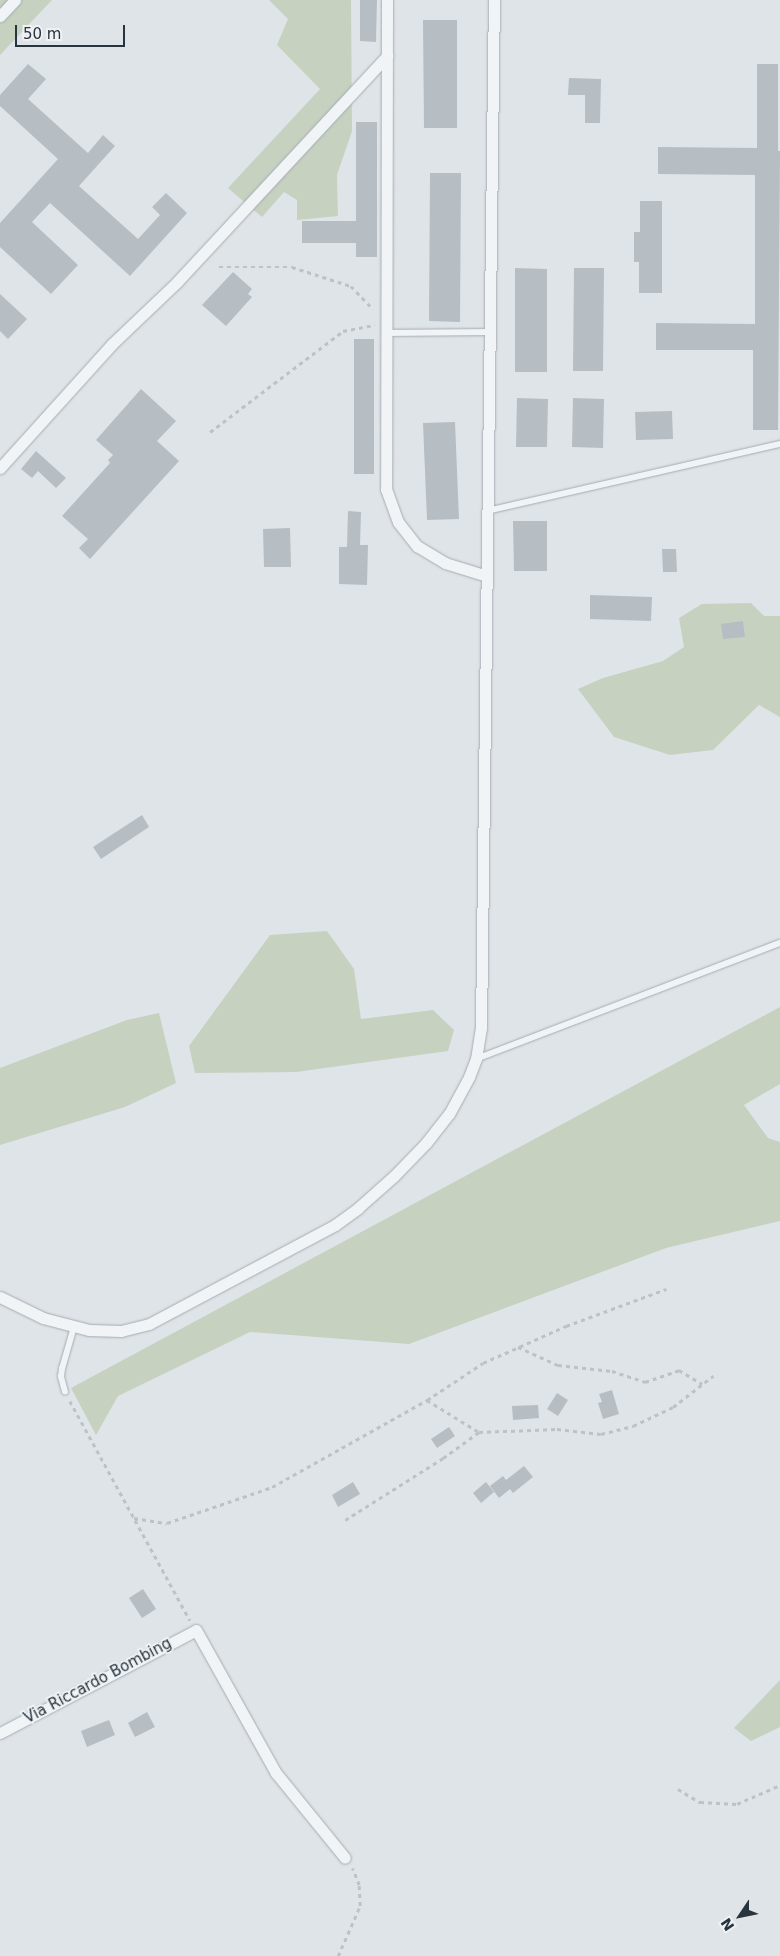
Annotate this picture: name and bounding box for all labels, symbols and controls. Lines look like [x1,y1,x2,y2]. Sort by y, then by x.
scale bar [18,15,128,47]
text: 50 m [23,25,61,43]
street label: Via Riccardo Bombing [21,1634,175,1728]
north arrow [715,1891,765,1941]
text: N [718,1915,737,1934]

